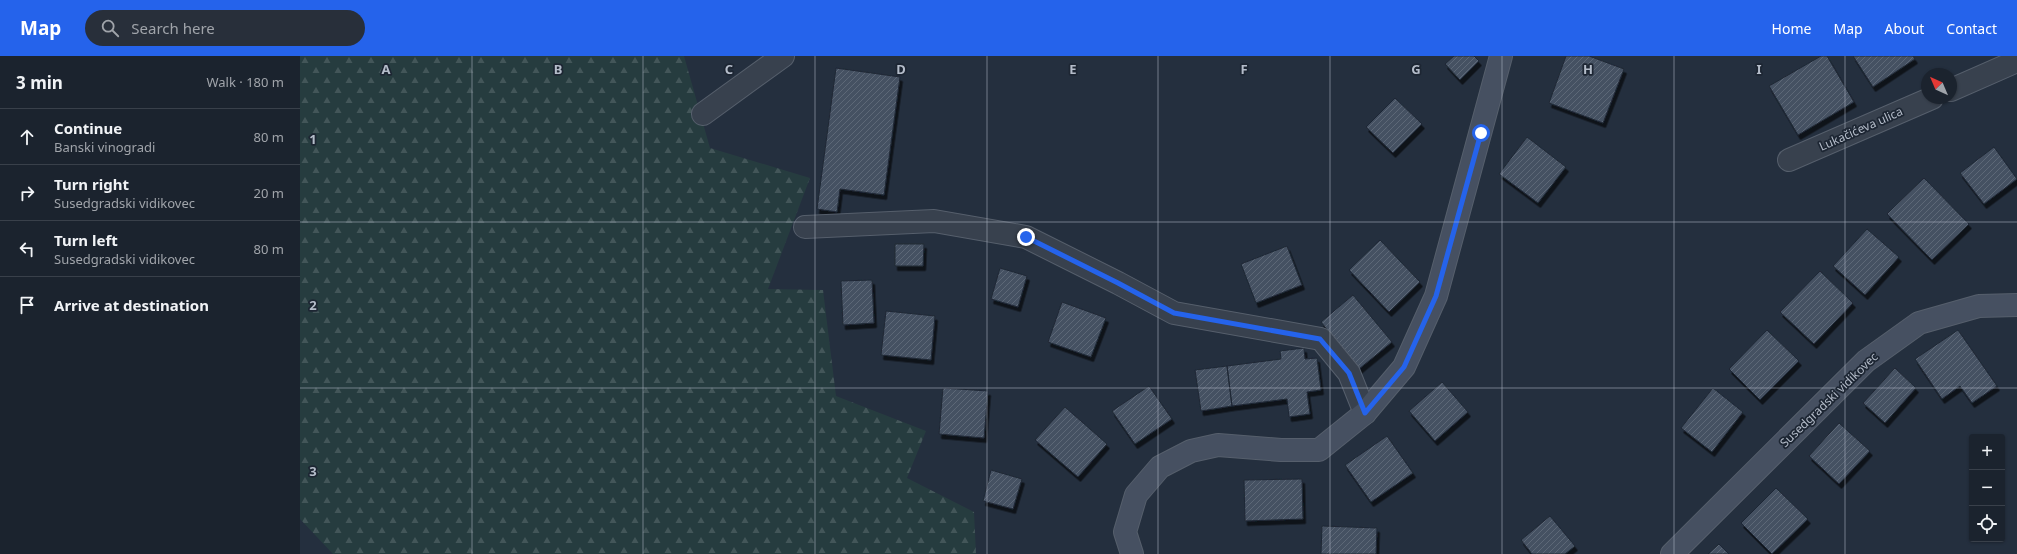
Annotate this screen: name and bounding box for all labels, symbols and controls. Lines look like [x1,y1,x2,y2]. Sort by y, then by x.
search box [85,10,365,46]
text: Map [20,15,61,41]
icon: search [99,17,121,39]
text: Search here [131,18,215,38]
text: Home [1772,19,1811,38]
text: Map [1833,19,1863,38]
text: About [1885,19,1924,38]
text: Contact [1946,19,1997,38]
text: A [382,60,391,78]
text: B [554,60,562,78]
text: C [725,60,733,78]
text: D [896,60,906,78]
text: E [1069,60,1077,78]
text: F [1240,60,1248,78]
text: G [1411,60,1421,78]
text: H [1583,60,1593,78]
text: I [1756,60,1762,78]
north arrow [1921,68,1957,104]
text: 3 min [16,71,63,94]
text: Walk · 180 m [206,73,284,91]
street label: Lukačićeva ulica [1816,102,1905,155]
text: Continue [54,118,122,138]
route start [1472,124,1490,142]
icon: ahead [16,126,38,148]
text: 80 m [254,128,284,146]
text: 1 [309,130,317,148]
text: Banski vinogradi [54,138,155,156]
text: Turn right [54,174,129,194]
icon: right [16,182,38,204]
text: 20 m [254,184,284,202]
text: Susedgradski vidikovec [54,194,195,212]
route end [1017,228,1035,246]
text: Turn left [54,230,118,250]
icon: left [16,238,38,260]
text: 80 m [254,240,284,258]
text: Susedgradski vidikovec [54,250,195,268]
icon: arrive [16,294,38,316]
text: Arrive at destination [54,295,209,315]
text: 2 [309,296,317,314]
street label: Susedgradski vidikovec [1776,348,1882,451]
map controls [1969,434,2005,542]
button: + [1969,434,2005,470]
text: 3 [309,462,317,480]
button: − [1969,470,2005,506]
button: locate [1969,506,2005,542]

